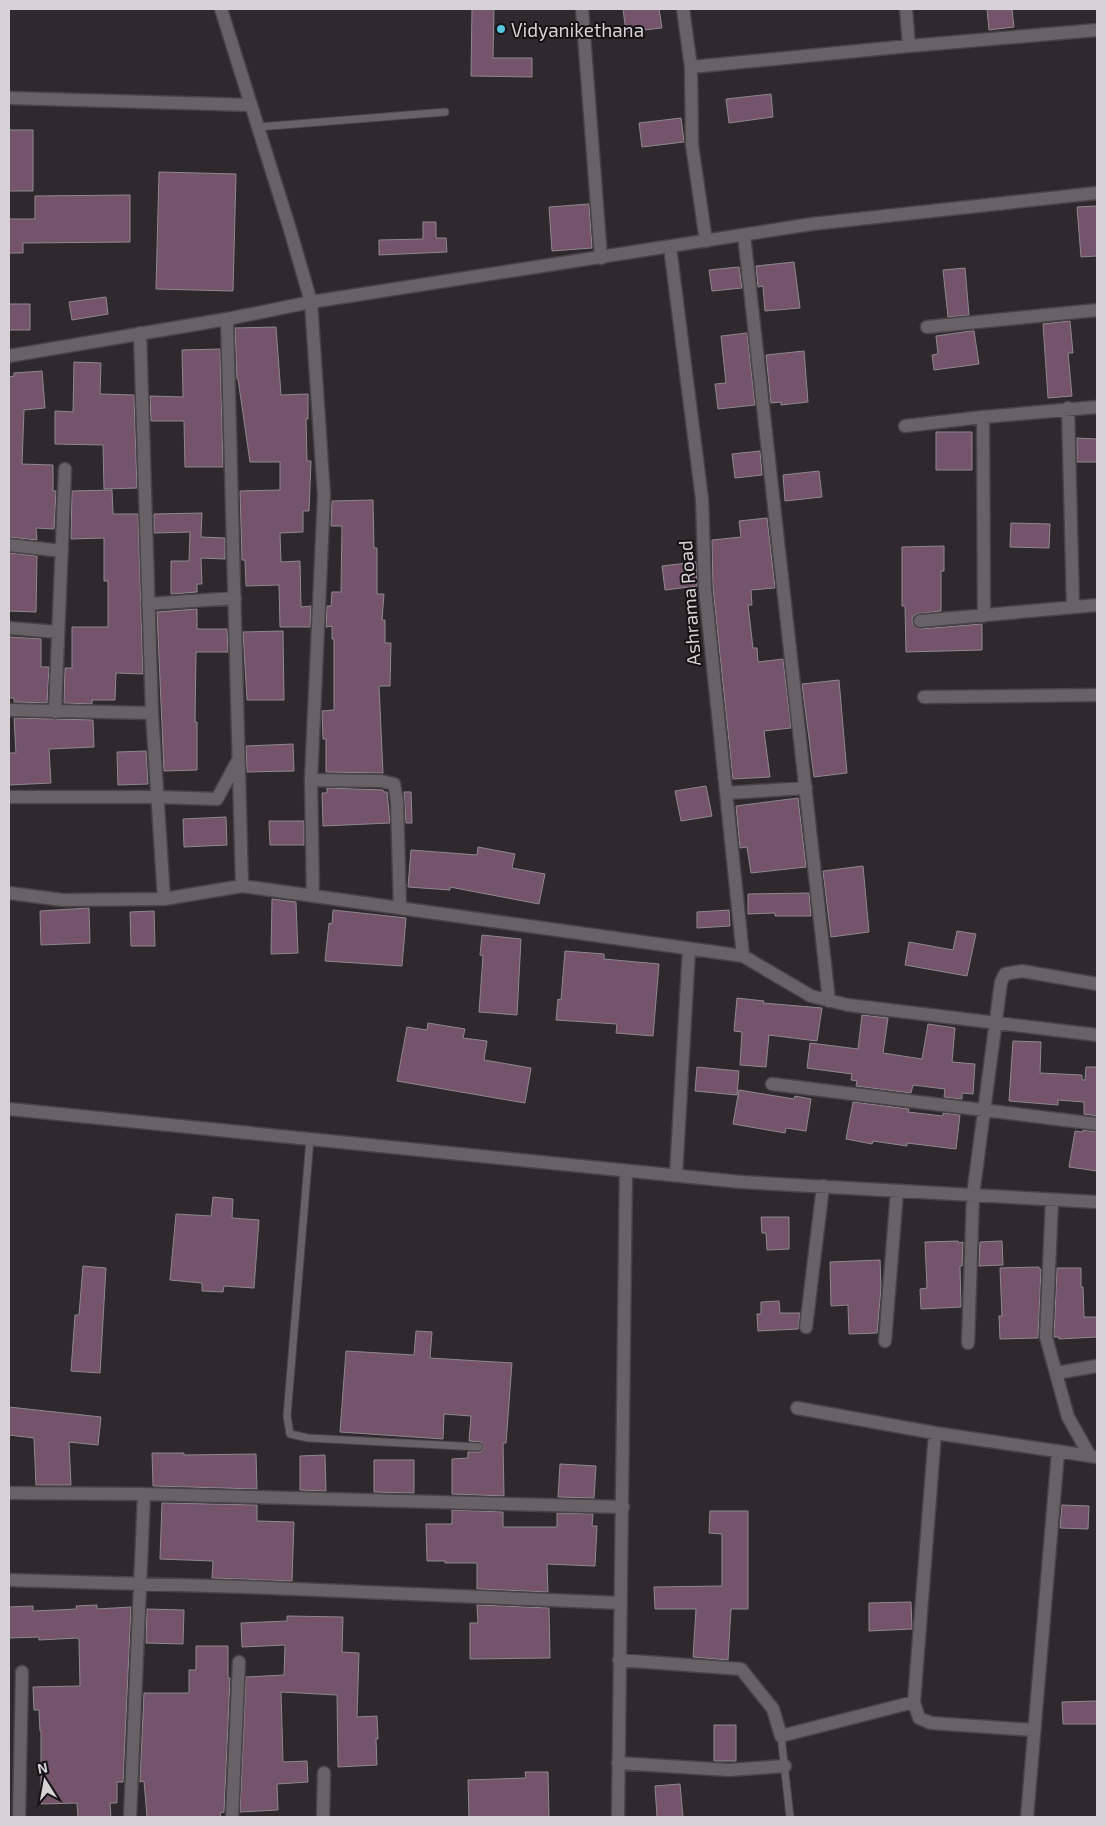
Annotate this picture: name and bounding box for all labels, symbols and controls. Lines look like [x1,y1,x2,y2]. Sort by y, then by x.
place label: Vidyanikethana [511,18,644,41]
marker: Vidyanikethana [495,23,507,35]
street label: Ashrama Road [673,540,705,666]
north arrow [20,1756,70,1806]
text: N [36,1758,49,1777]

